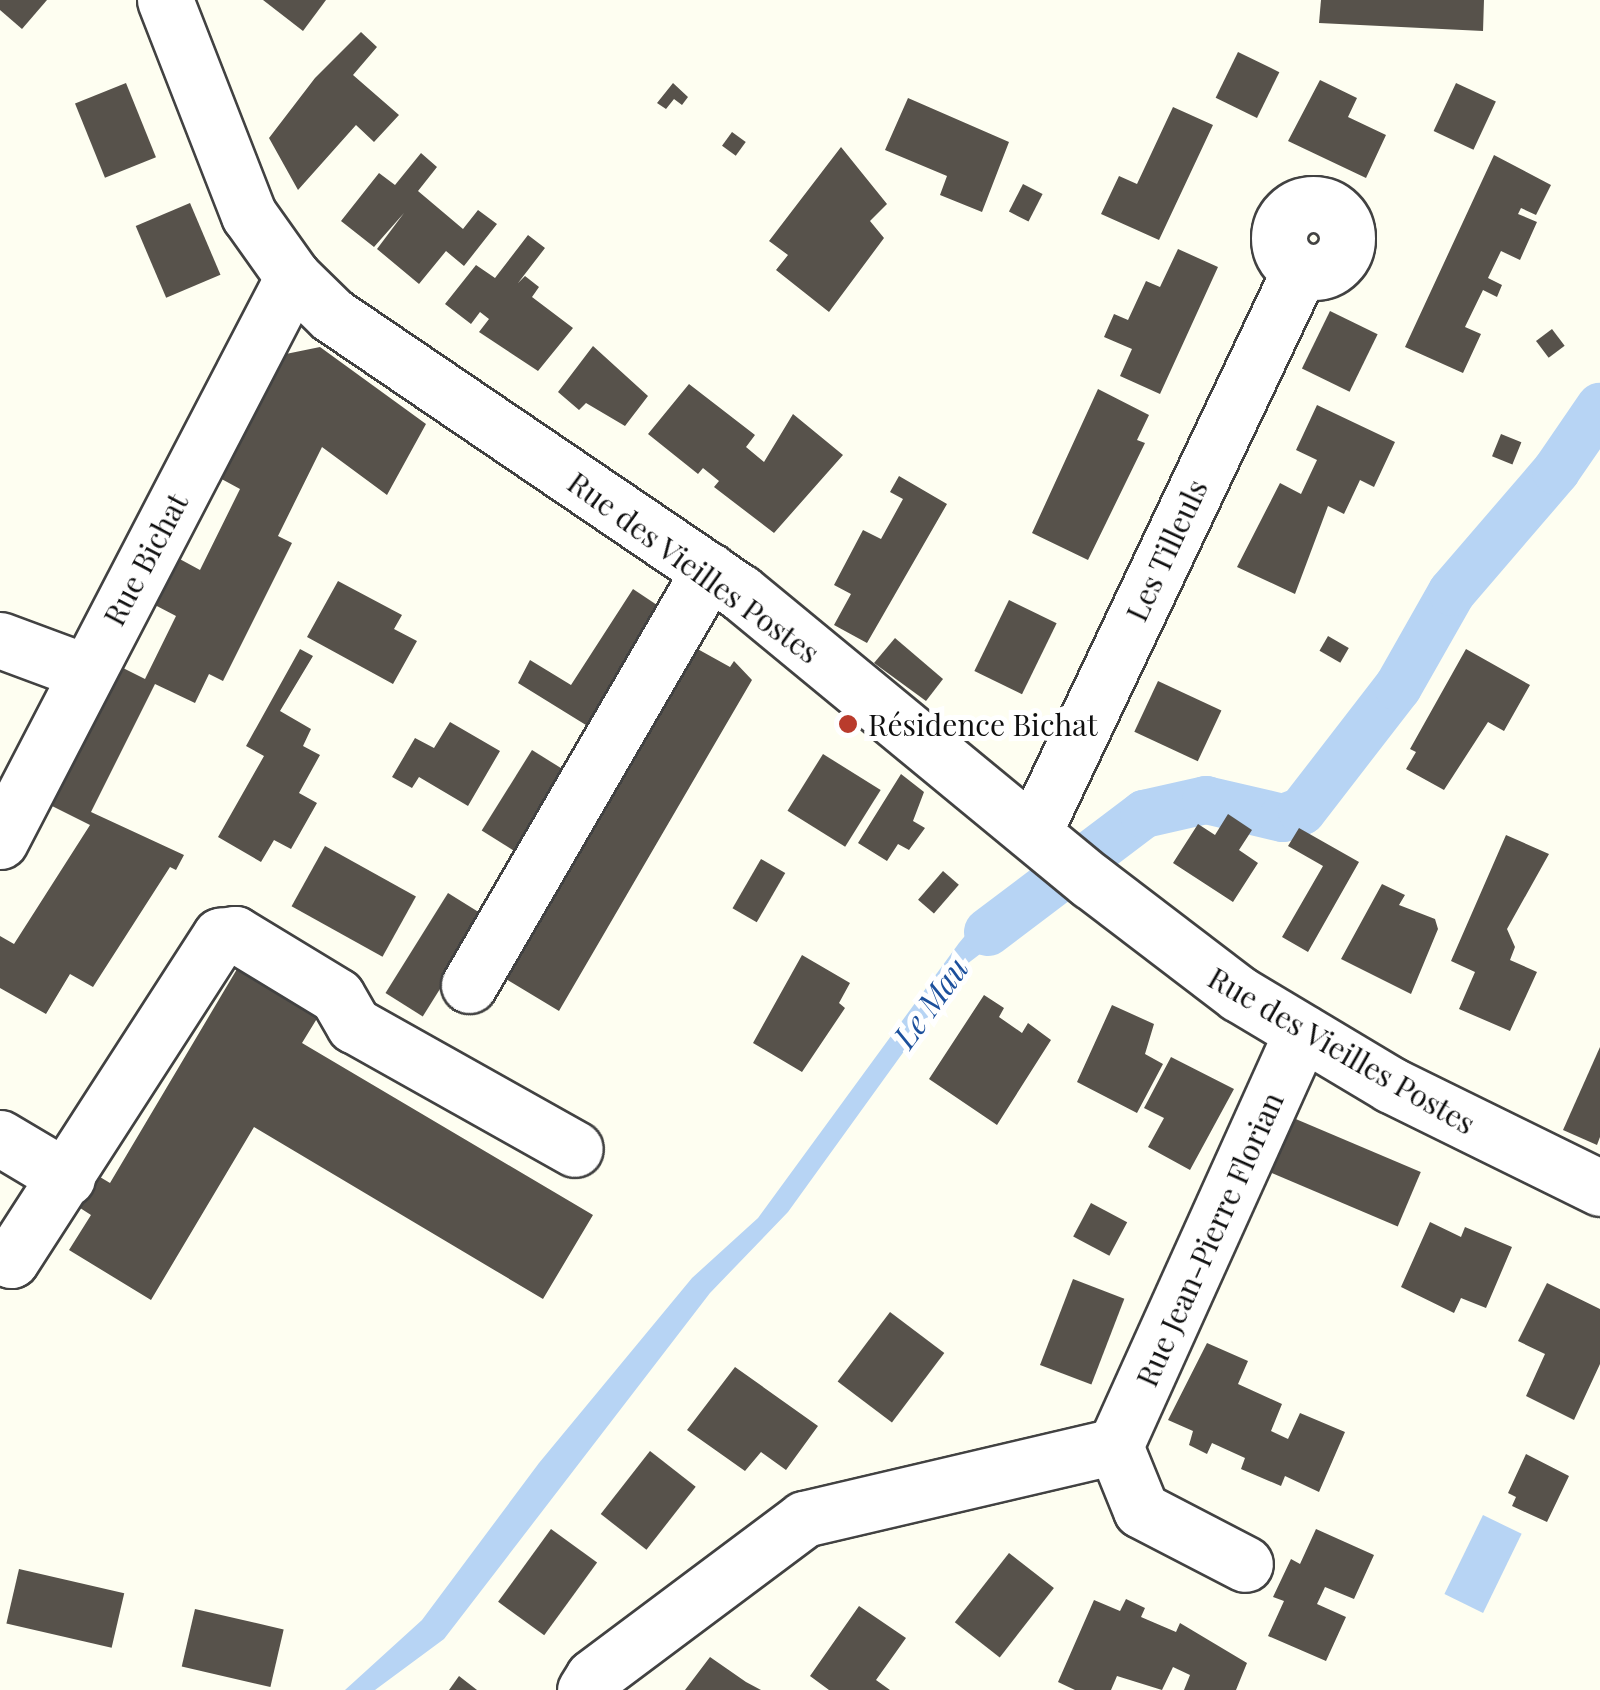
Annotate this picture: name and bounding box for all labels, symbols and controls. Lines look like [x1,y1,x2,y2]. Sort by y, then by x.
street label: Rue des Vieilles Postes [561,463,827,671]
street label: Les Tilleuls [1117,473,1215,627]
street label: Rue Bichat [95,487,195,631]
place label: Résidence Bichat [868,706,1098,742]
marker: Résidence Bichat [837,713,859,735]
water label: Le Mau [884,949,976,1055]
street label: Rue des Vieilles Postes [1202,959,1482,1141]
street label: Rue Jean-Pierre Florian [1128,1086,1290,1392]

